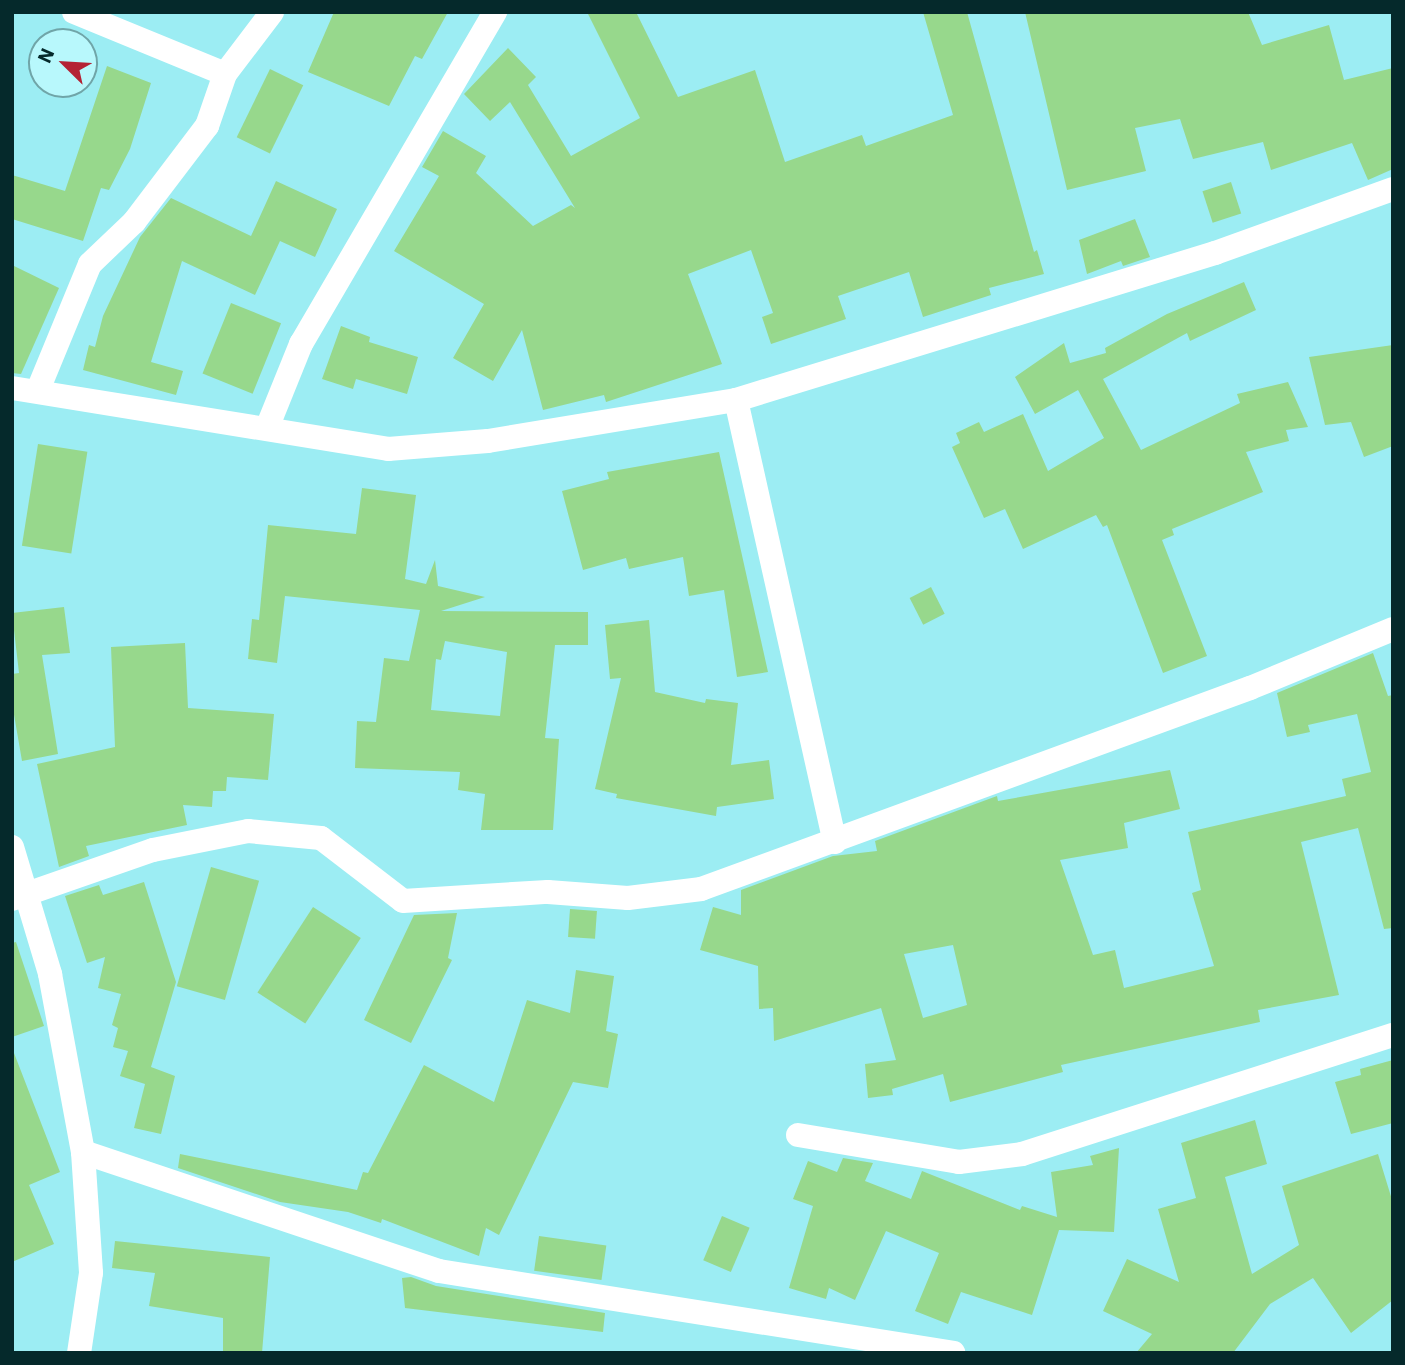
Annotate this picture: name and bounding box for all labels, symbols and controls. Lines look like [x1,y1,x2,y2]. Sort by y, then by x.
north arrow [28,28,98,98]
text: N [32,44,59,66]

